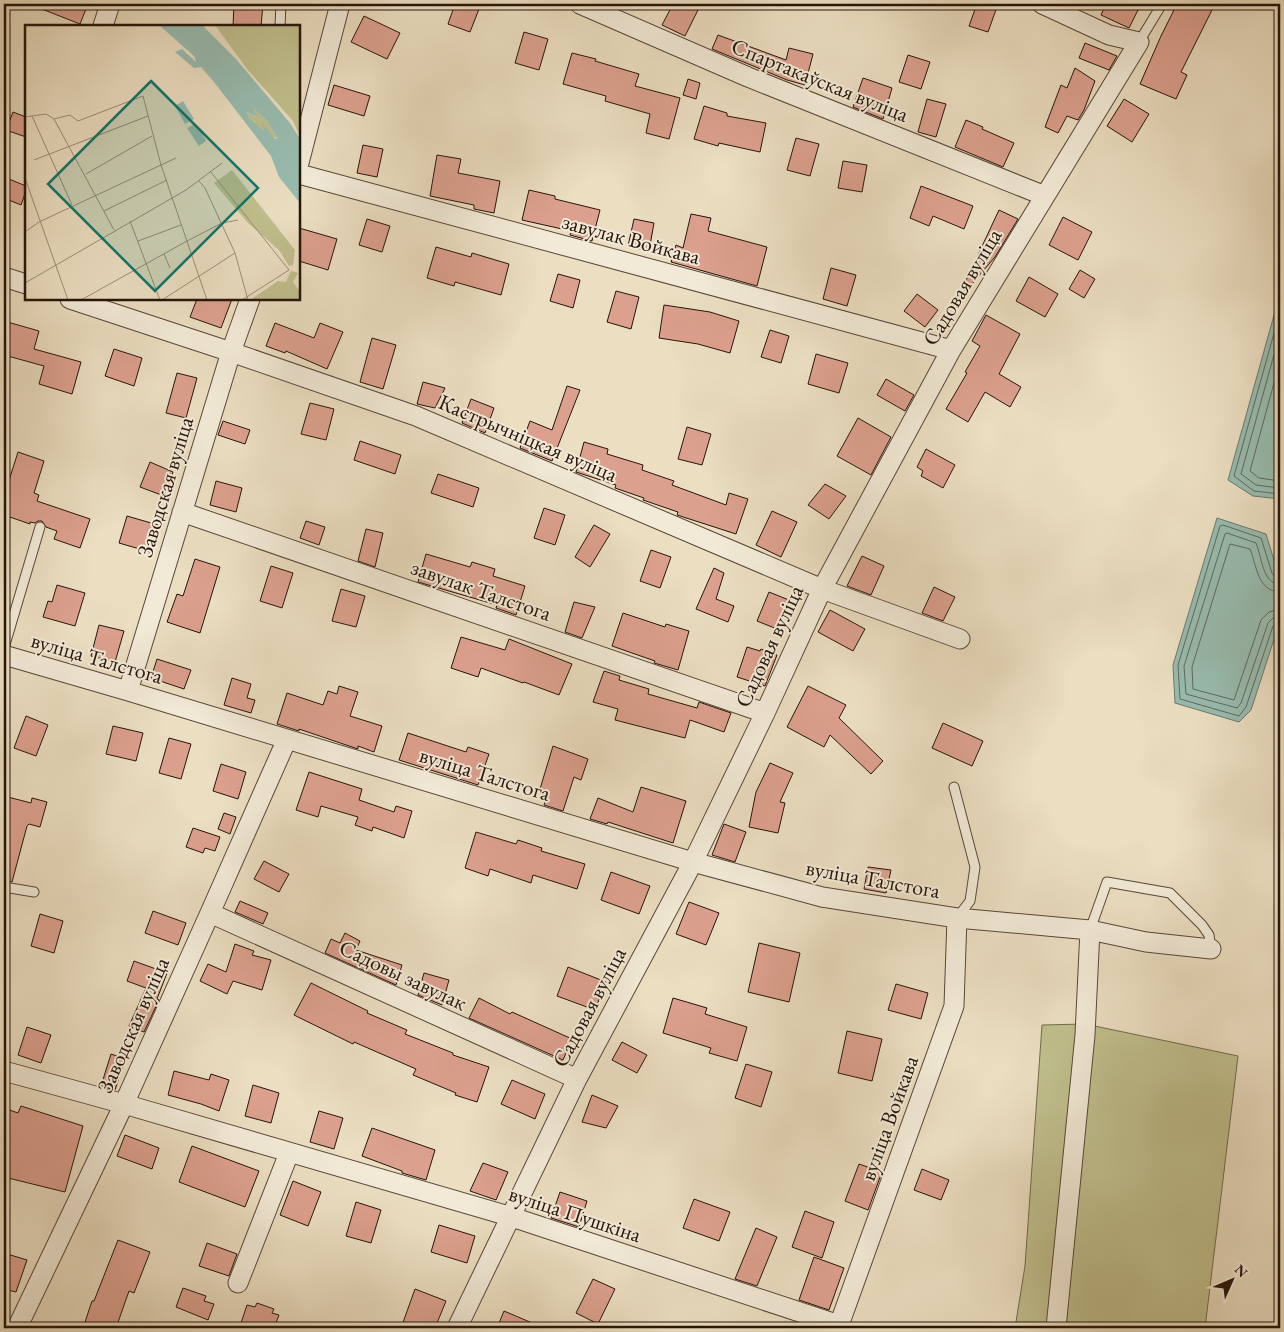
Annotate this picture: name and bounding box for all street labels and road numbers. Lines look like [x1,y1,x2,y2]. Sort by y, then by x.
street label: Спартакаўская вуліца [727,31,913,129]
street label: завулак Войкава [559,207,704,271]
street label: Садовая вуліца [916,223,1008,351]
street label: Кастрычніцкая вуліца [434,387,622,489]
street label: Заводская вуліца [130,413,200,561]
street label: завулак Талстога [407,552,555,628]
street label: Садовая вуліца [728,580,810,712]
street label: вуліца Талстога [28,625,166,691]
street label: вуліца Талстога [416,740,554,808]
street label: вуліца Талстога [804,853,943,905]
street label: Садовы завулак [335,933,472,1017]
street label: Садовая вуліца [545,942,633,1072]
street label: Заводская вуліца [90,952,176,1097]
street label: вуліца Войкава [853,1051,925,1185]
street label: вуліца Пушкіна [505,1179,645,1249]

